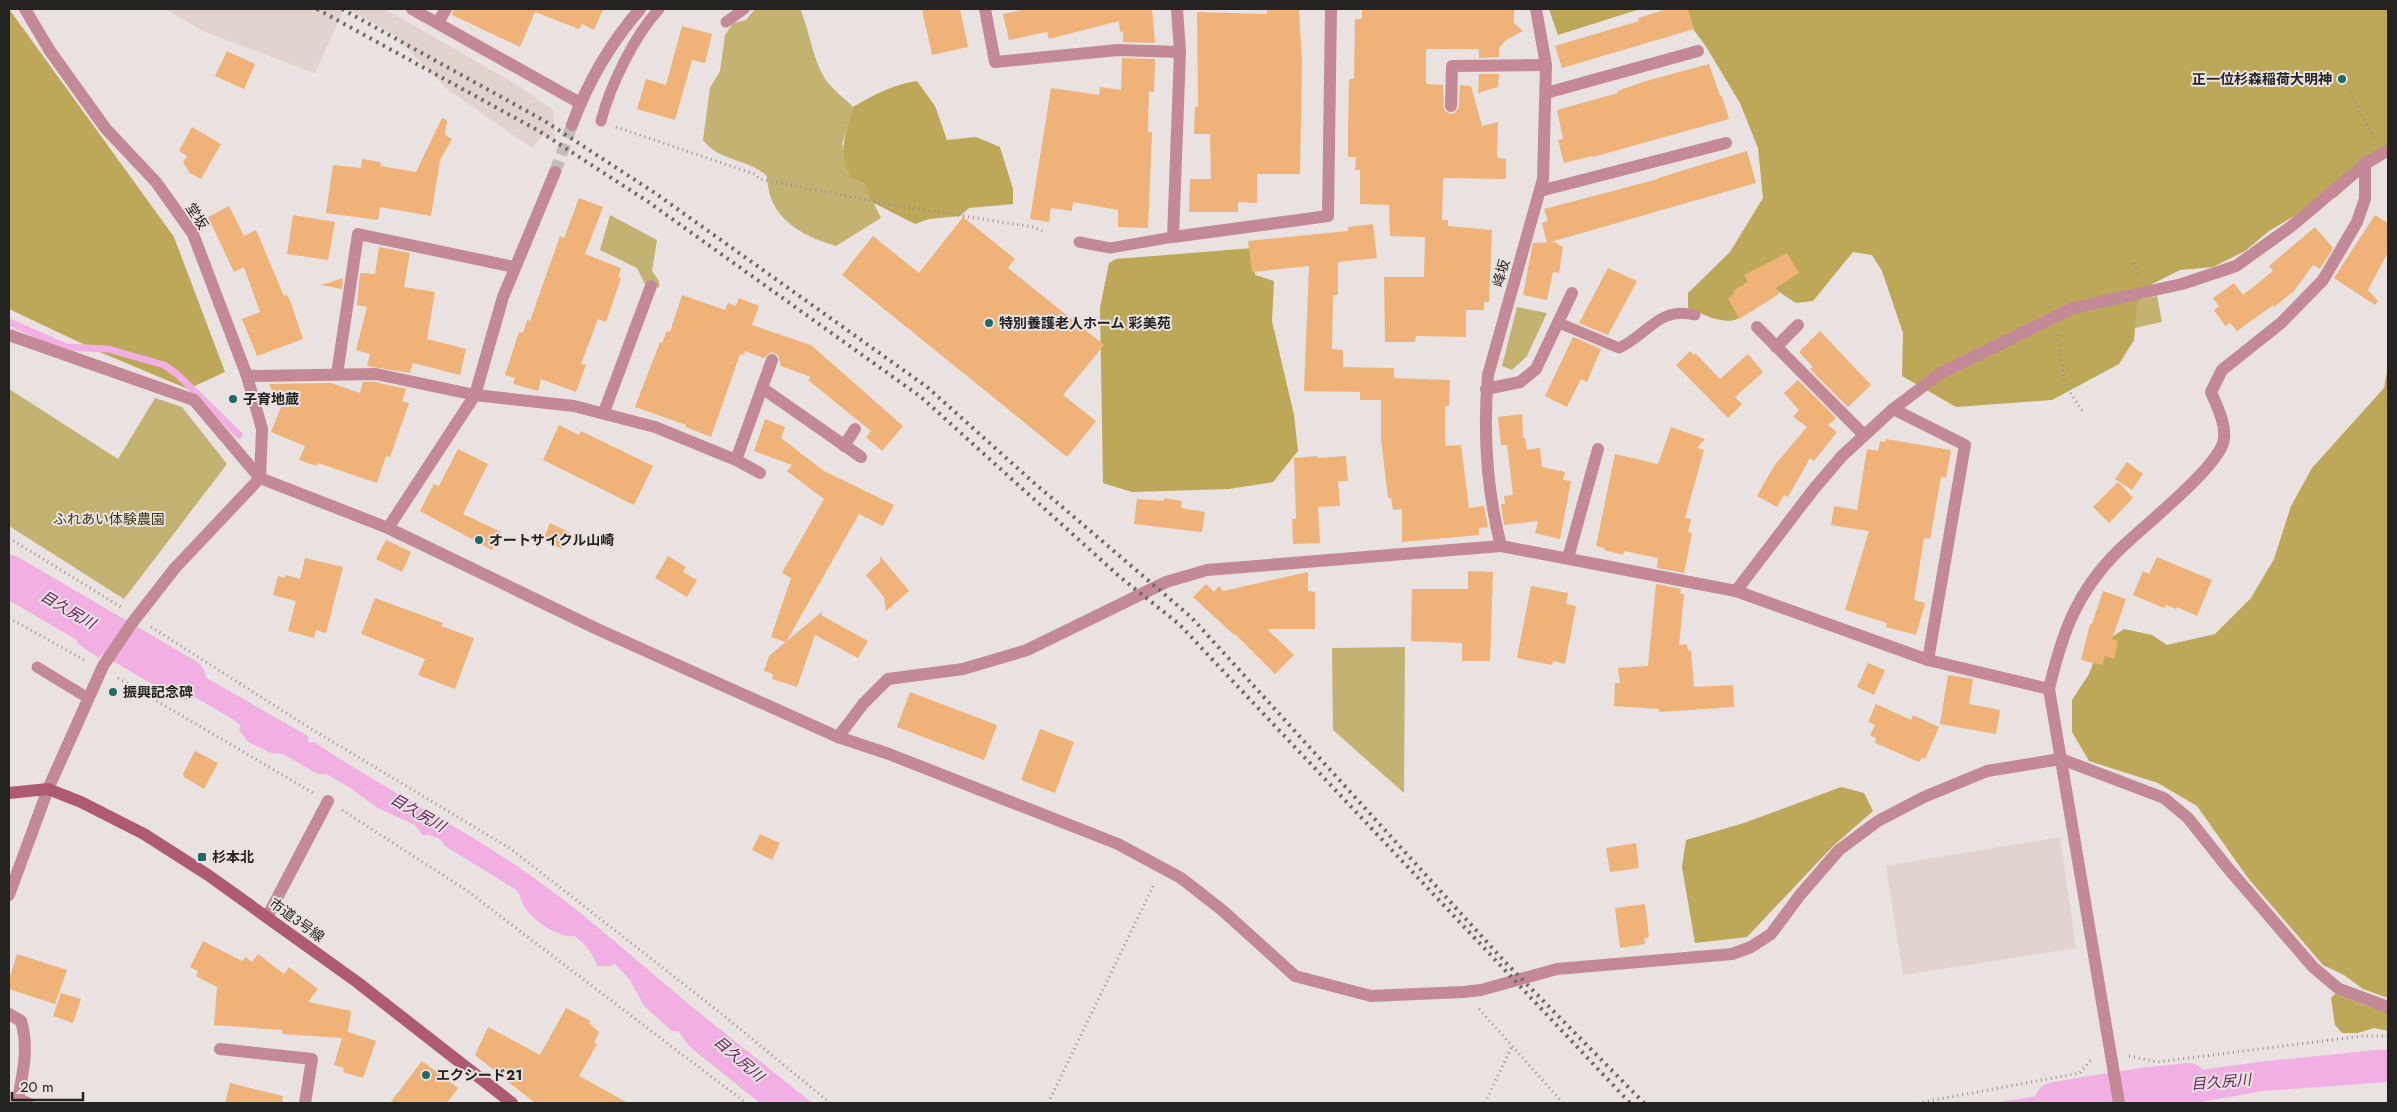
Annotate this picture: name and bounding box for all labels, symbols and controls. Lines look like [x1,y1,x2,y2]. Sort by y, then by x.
place label: 正一位杉森稲荷大明神 [2192,69,2332,89]
marker: 正一位杉森稲荷大明神 [2336,73,2348,85]
street label: 堂坂 [181,199,213,233]
street label: 峰坂 [1488,257,1514,289]
place label: 特別養護老人ホーム 彩美苑 [999,313,1171,333]
marker: 特別養護老人ホーム 彩美苑 [983,317,995,329]
place label: 子育地蔵 [243,389,299,409]
marker: 子育地蔵 [227,393,239,405]
park label: ふれあい体験農園 [53,509,165,529]
place label: オートサイクル山崎 [489,530,614,550]
marker: オートサイクル山崎 [473,534,485,546]
water label: 目久尻川 [37,585,101,636]
place label: 振興記念碑 [123,682,193,702]
marker: 振興記念碑 [107,686,119,698]
water label: 目久尻川 [387,788,451,839]
place label: 杉本北 [212,847,254,867]
marker: 杉本北 [196,851,208,863]
street label: 市道3号線 [265,893,329,947]
water label: 目久尻川 [709,1031,770,1088]
place label: エクシード21 [436,1065,522,1085]
water label: 目久尻川 [2190,1068,2254,1096]
marker: エクシード21 [420,1069,432,1081]
scale bar [12,1070,84,1102]
text: 20 m [20,1076,54,1098]

